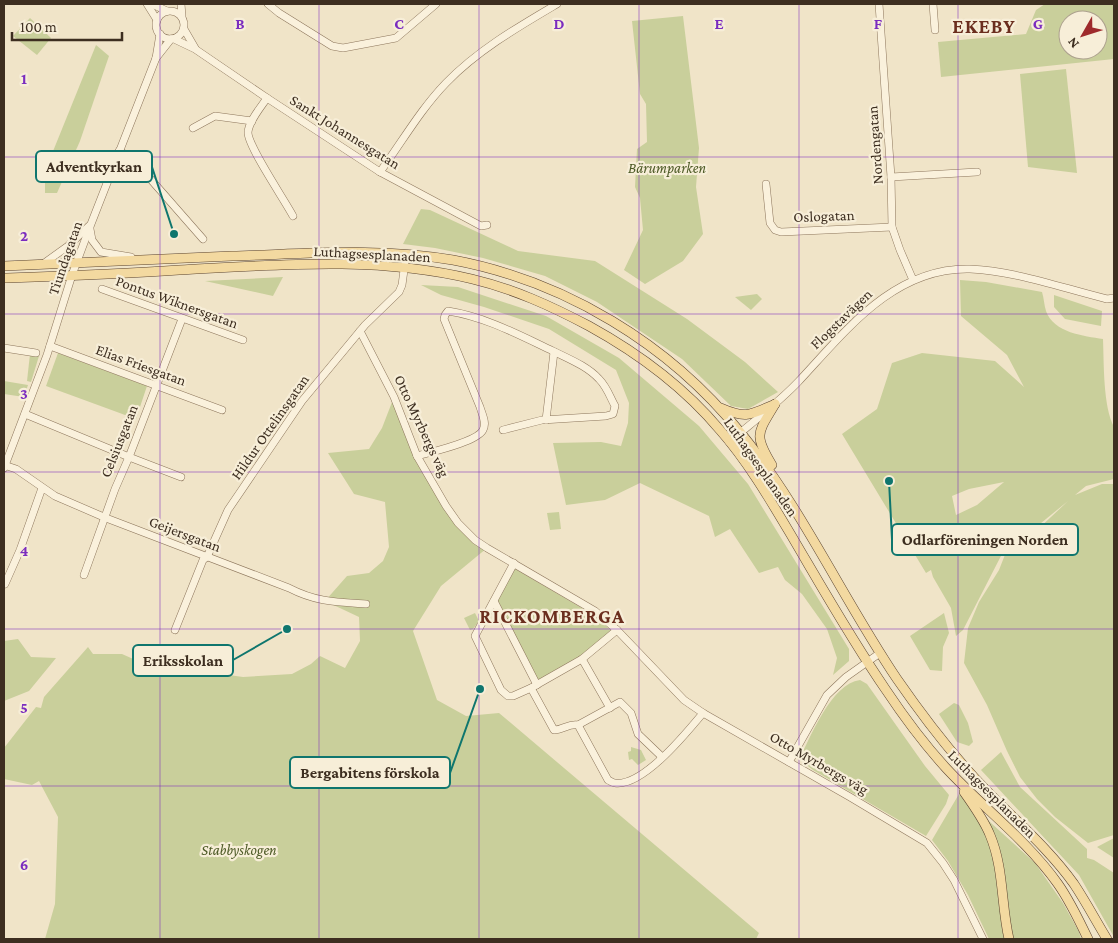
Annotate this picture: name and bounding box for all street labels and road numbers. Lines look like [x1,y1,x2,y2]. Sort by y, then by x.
street label: Sankt Johannesgatan [287,92,403,173]
street label: Nordengatan [864,105,887,185]
street label: Oslogatan [793,207,855,226]
street label: Tiundagatan [45,219,86,297]
street label: Luthagsesplanaden [313,243,431,266]
street label: Pontus Wiknersgatan [113,272,240,332]
street label: Flogstavägen [807,286,876,353]
street label: Elias Friesgatan [93,341,188,390]
street label: Hildur Ottelinsgatan [228,372,313,483]
street label: Otto Myrbergs väg [390,372,453,480]
street label: Celsiusgatan [97,402,142,480]
street label: Luthagsesplanaden [720,414,801,520]
street label: Geijersgatan [147,513,223,556]
street label: Otto Myrbergs väg [766,728,871,799]
street label: Luthagsesplanaden [944,747,1039,842]

